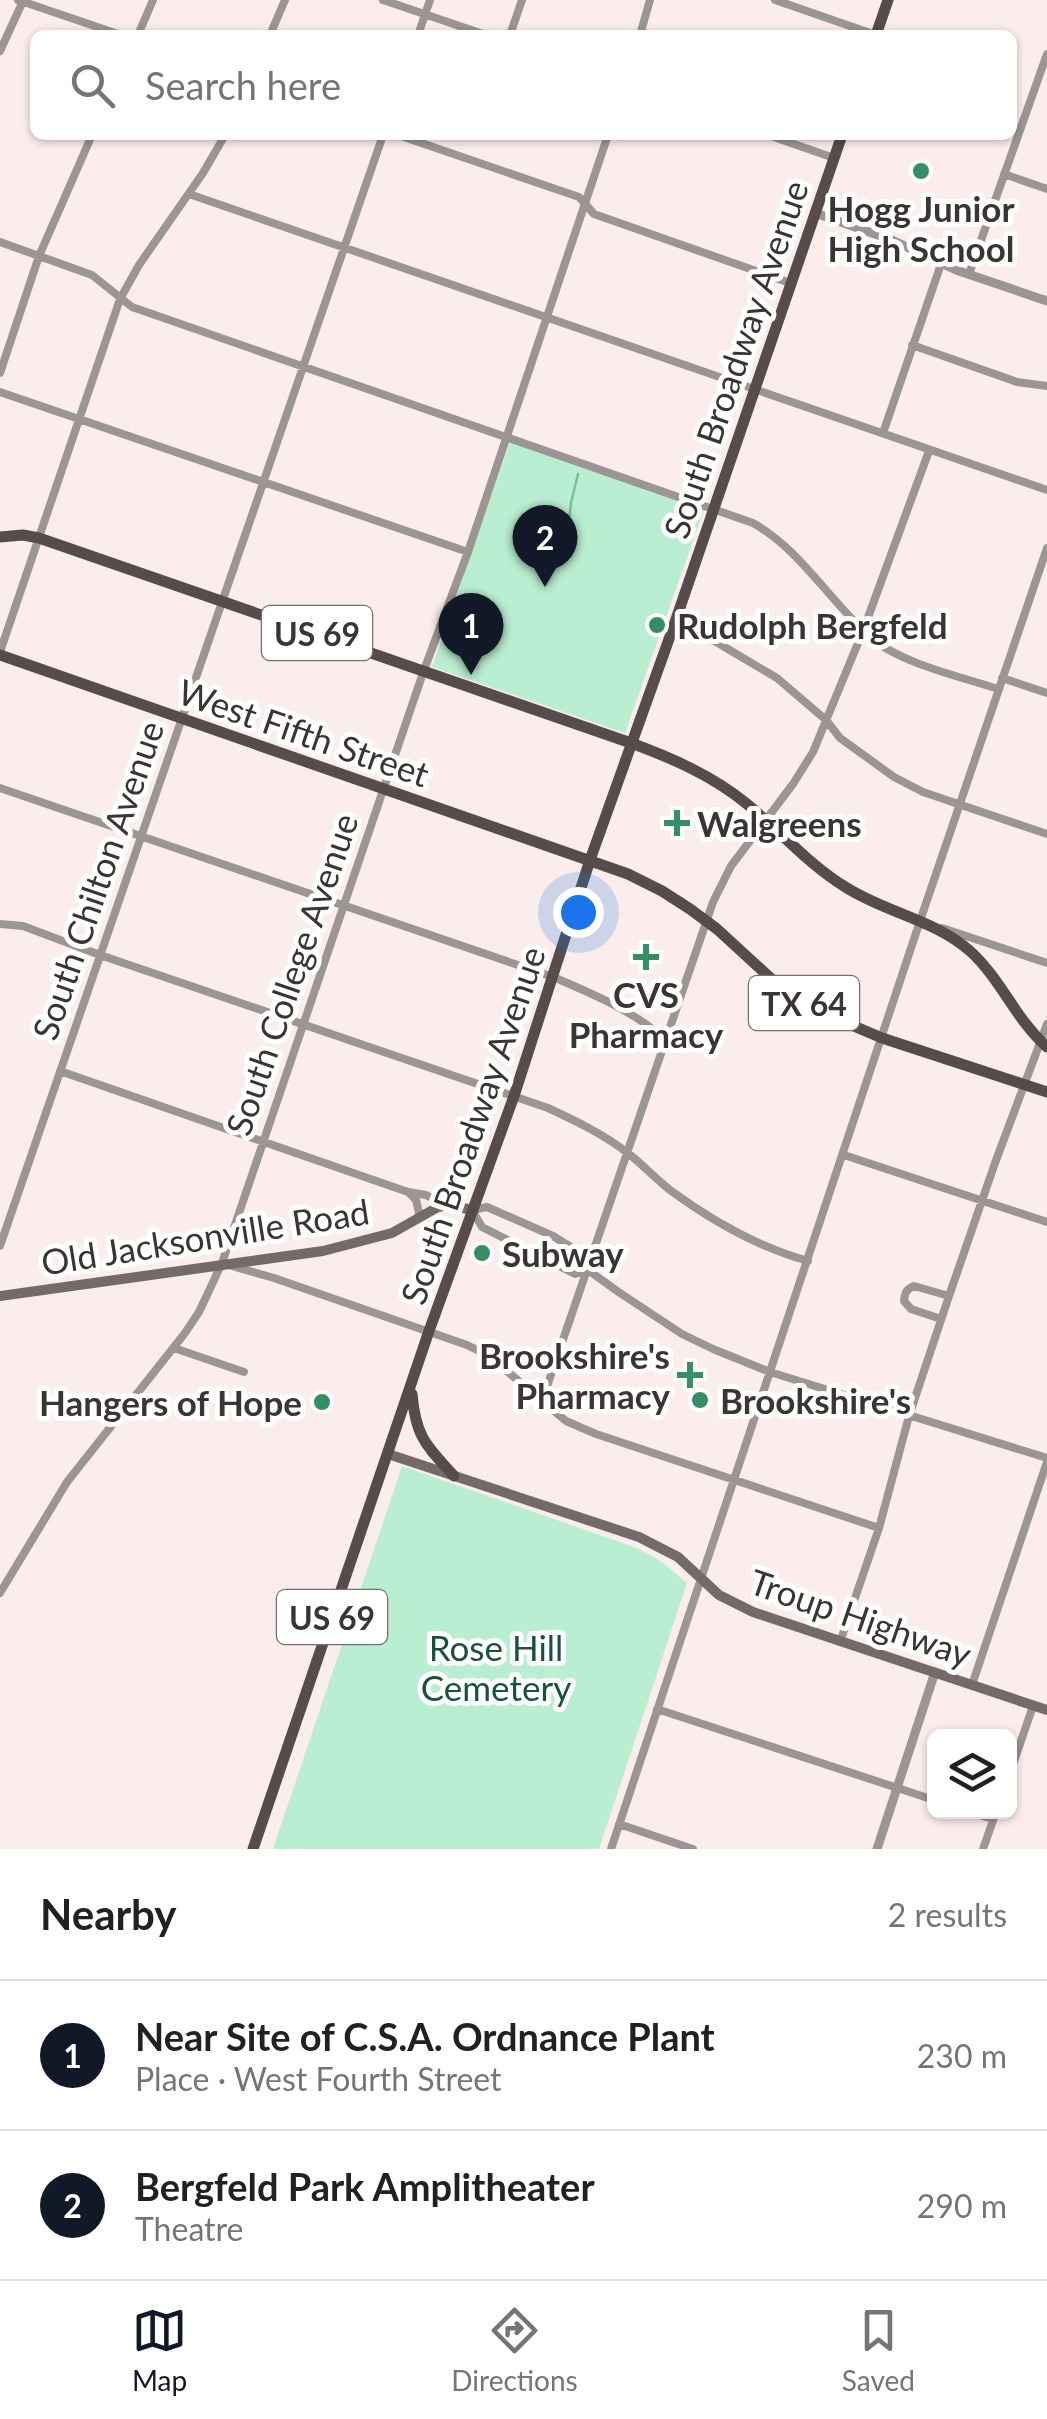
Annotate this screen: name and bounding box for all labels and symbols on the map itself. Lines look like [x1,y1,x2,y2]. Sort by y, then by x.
marker: Hogg Junior High School [910,160,932,182]
street label: South Broadway Avenue [654,175,816,543]
place label: Hogg Junior High School [827,187,1015,269]
pin: 2 [512,504,578,587]
pin: 1 [438,592,504,675]
place label: Rudolph Bergfeld [677,604,948,646]
road number: US 69 [262,606,372,660]
marker: Rudolph Bergfeld [646,614,668,636]
street label: West Fifth Street [173,669,435,795]
street label: South Chilton Avenue [23,715,171,1045]
place label: Walgreens [697,802,862,844]
street label: South College Avenue [216,808,366,1140]
marker: Walgreens [666,812,688,834]
your location [553,887,604,938]
street label: South Broadway Avenue [391,941,553,1309]
marker: CVS Pharmacy [635,946,657,968]
place label: CVS Pharmacy [569,973,724,1055]
road number: TX 64 [749,976,859,1030]
street label: Old Jacksonville Road [38,1189,372,1283]
place label: Subway [502,1232,624,1274]
marker: Subway [471,1242,493,1264]
place label: Brookshire's Pharmacy [479,1334,671,1416]
marker: Brookshire's Pharmacy [679,1364,701,1386]
place label: Brookshire's [720,1379,911,1421]
place label: Hangers of Hope [39,1381,302,1423]
marker: Brookshire's [689,1389,711,1411]
marker: Hangers of Hope [311,1391,333,1413]
street label: Troup Highway [745,1559,977,1675]
road number: US 69 [277,1590,387,1644]
park label: Rose Hill Cemetery [421,1626,571,1708]

